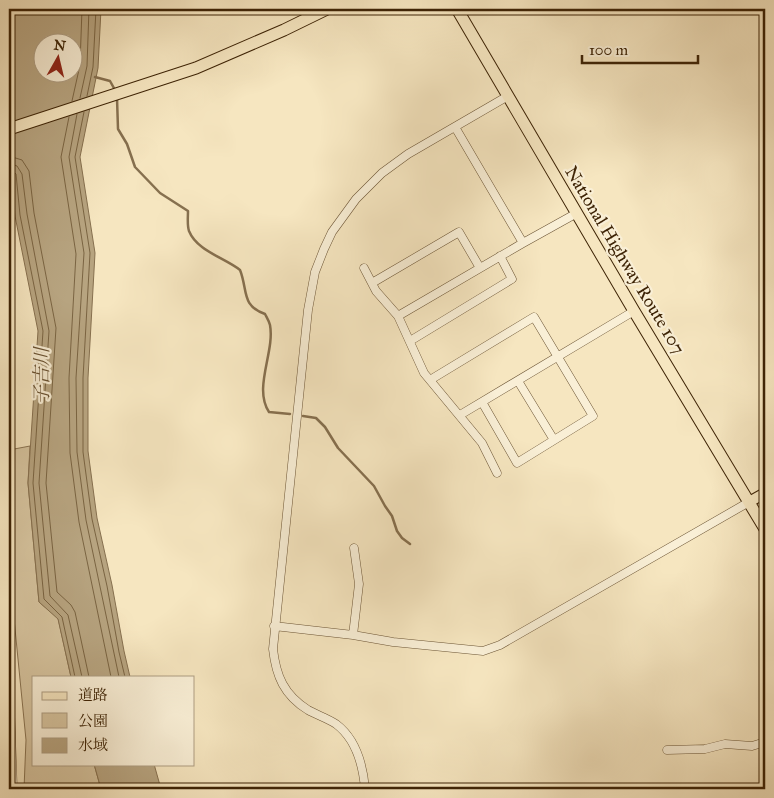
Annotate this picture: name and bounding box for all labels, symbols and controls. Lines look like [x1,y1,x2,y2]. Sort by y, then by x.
north arrow [32,32,82,82]
scale bar [582,32,698,64]
text: N [53,36,67,55]
text: 100 m [589,41,629,59]
street label: National Highway Route 107 [559,162,690,358]
water label: 子吉川 [30,346,53,405]
legend [32,676,195,766]
text: 道路 [78,686,108,704]
text: 公園 [78,712,108,730]
text: 水域 [78,736,108,754]

